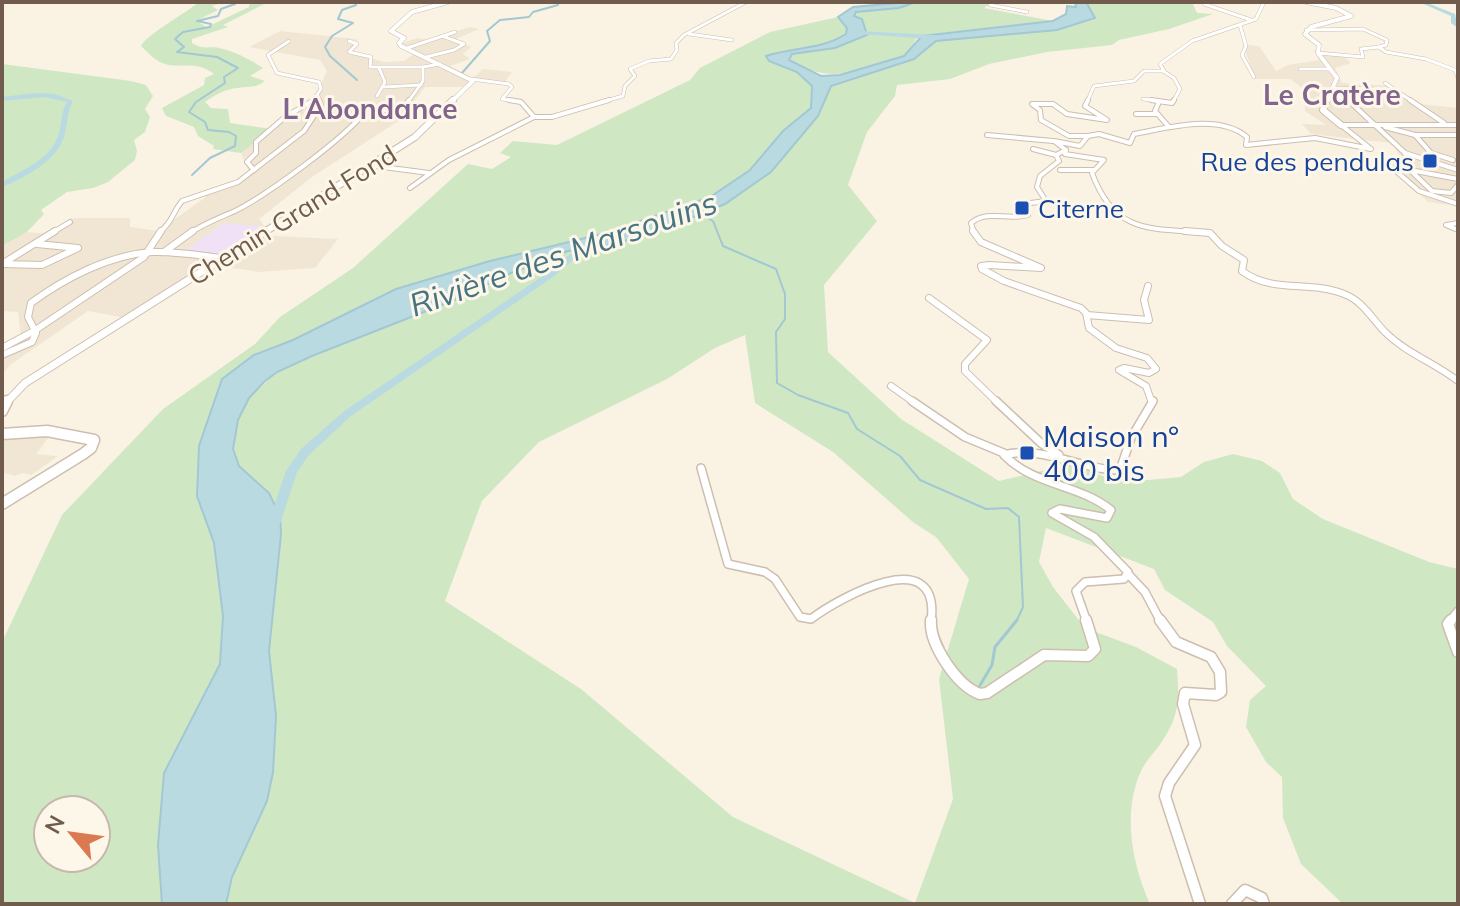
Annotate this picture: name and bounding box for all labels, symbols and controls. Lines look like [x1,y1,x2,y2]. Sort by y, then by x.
district label: Le Cratère [1263,77,1401,112]
district label: L'Abondance [282,91,458,126]
street label: Chemin Grand Fond [182,138,402,292]
place label: Rue des pendulas [1200,145,1414,178]
marker: Rue des pendulas [1421,152,1439,170]
water label: Rivière des Marsouins [404,182,722,324]
place label: Citerne [1038,192,1124,225]
marker: Citerne [1013,199,1031,217]
place label: Maison n° 400 bis [1043,417,1179,489]
marker: Maison n° 400 bis [1018,444,1036,462]
north arrow [32,794,112,874]
text: N [38,810,71,838]

